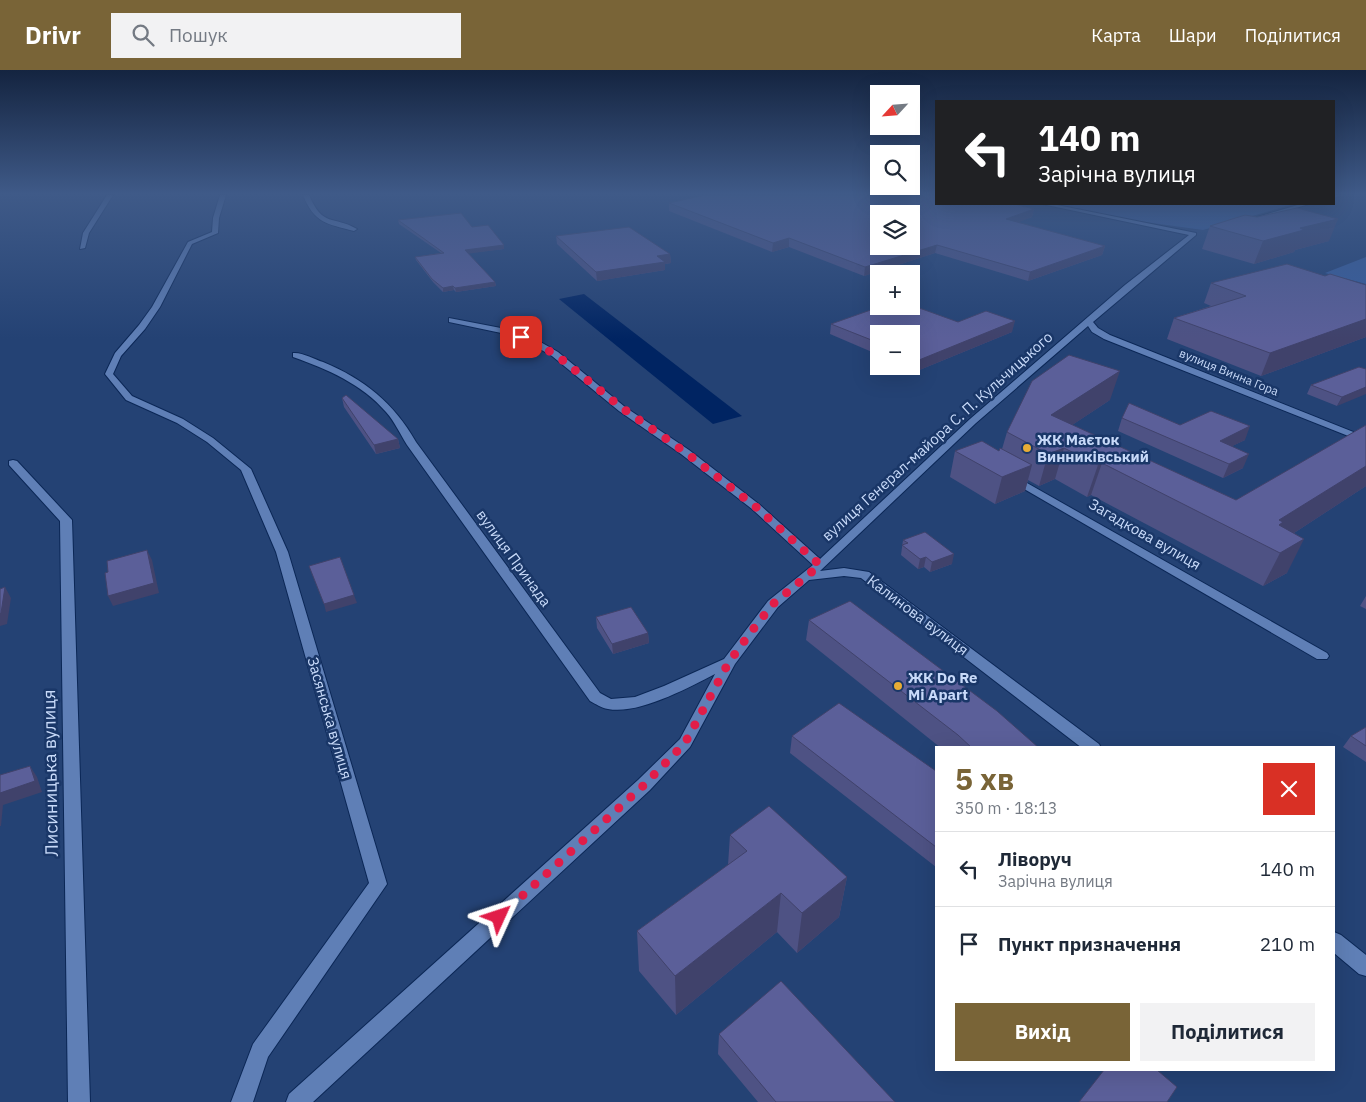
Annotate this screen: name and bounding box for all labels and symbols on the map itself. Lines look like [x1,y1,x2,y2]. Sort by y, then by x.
north arrow [870,85,920,135]
pin [500,316,542,358]
street label: вулиця Генерал-майора С. П. Кульчицького [818,327,1056,545]
street label: вулиця Винна Гора [1177,345,1281,399]
place label: ЖК Маєток Винниківський [1037,430,1149,466]
marker: ЖК Маєток Винниківський [1021,442,1033,454]
street label: Загадкова вулиця [1085,494,1205,574]
street label: вулиця Принада [472,506,556,610]
street label: Калинова вулиця [863,571,973,659]
street label: Засянська вулиця [303,655,357,781]
place label: ЖК Do Re Mi Apart [908,668,978,704]
marker: ЖК Do Re Mi Apart [892,680,904,692]
street label: Лисиницька вулиця [37,689,63,857]
position arrow [472,890,524,942]

